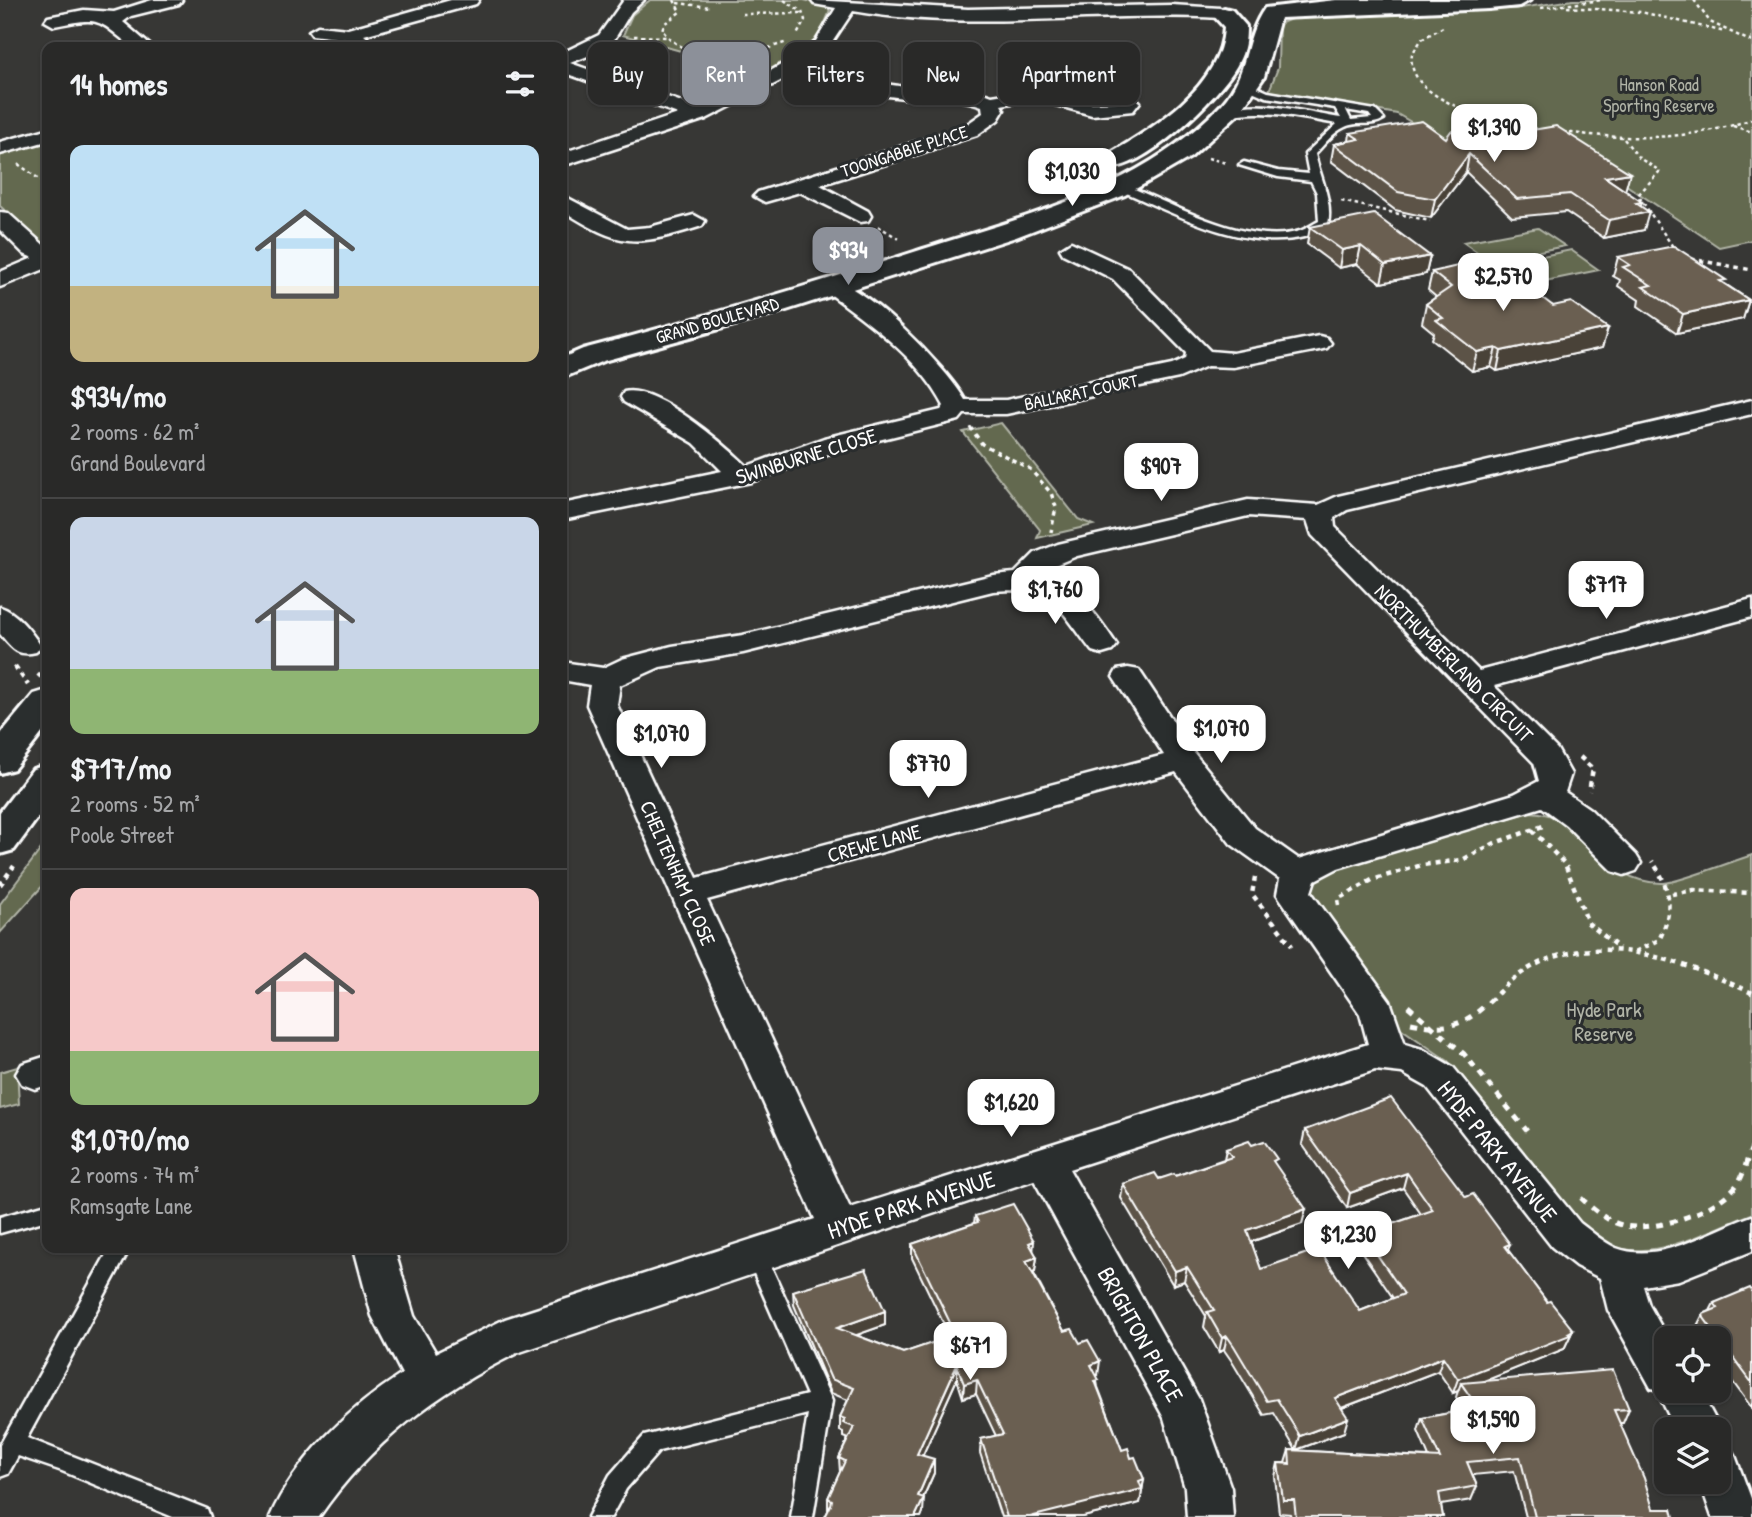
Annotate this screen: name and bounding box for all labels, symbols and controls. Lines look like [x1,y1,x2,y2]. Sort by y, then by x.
chip: Buy [588,42,668,105]
chip: Rent [682,42,769,105]
chip: Filters [783,42,889,105]
chip: New [903,42,984,105]
chip: Apartment [998,42,1140,105]
text: 14 homes [70,64,168,104]
icon: filters [501,65,539,103]
park label: Hanson Road Sporting Reserve [1603,72,1715,118]
pin: $1,390 [1437,104,1551,164]
text: $1,390 [1467,111,1521,142]
street label: TOONGABBIE PLACE [837,119,971,183]
pin: $1,030 [1015,148,1129,208]
text: $1,030 [1044,155,1100,186]
icon: home [242,191,368,317]
pin: $934 [807,228,889,287]
text: $934 [828,234,868,265]
pin: $2,570 [1446,254,1560,313]
text: $2,570 [1474,260,1532,291]
street label: GRAND BOULEVARD [652,290,782,350]
street label: BALLARAT COURT [1022,368,1141,416]
text: $934/mo [70,376,166,416]
text: 2 rooms · 62 m² [70,416,199,447]
street label: SWINBURNE CLOSE [732,421,880,491]
pin: $907 [1120,444,1202,503]
text: Grand Boulevard [70,447,205,478]
text: $907 [1140,450,1182,481]
pin: $717 [1565,562,1647,621]
icon: home [242,563,368,689]
pin: $1,760 [998,566,1112,626]
text: $717 [1585,568,1627,599]
text: $1,760 [1027,573,1083,604]
street label: NORTHUMBERLAND CIRCUIT [1368,577,1541,750]
pin: $1,070 [1164,706,1278,765]
pin: $1,070 [604,710,718,770]
text: $1,070 [1193,712,1249,743]
text: $1,070 [633,717,689,748]
pin: $770 [887,740,969,800]
text: $770 [906,747,950,778]
text: $717/mo [70,748,171,788]
text: 2 rooms · 52 m² [70,788,200,819]
street label: CHELTENHAM CLOSE [633,796,723,950]
street label: CREWE LANE [824,817,924,869]
text: Poole Street [70,819,174,850]
icon: home [242,934,368,1060]
park label: Hyde Park Reserve [1566,995,1642,1048]
street label: HYDE PARK AVENUE [1431,1073,1565,1229]
pin: $1,620 [954,1080,1068,1139]
text: $1,620 [984,1086,1038,1117]
text: $1,070/mo [70,1119,189,1159]
text: 2 rooms · 74 m² [70,1159,199,1190]
street label: HYDE PARK AVENUE [823,1162,999,1246]
text: Ramsgate Lane [70,1190,193,1221]
pin: $1,230 [1291,1212,1405,1271]
text: $1,230 [1320,1218,1376,1249]
street label: BRIGHTON PLACE [1091,1261,1192,1408]
pin: $671 [929,1322,1011,1382]
map controls [1654,1326,1731,1494]
button: locate [1654,1326,1731,1403]
text: $671 [950,1329,990,1360]
pin: $1,590 [1436,1396,1550,1456]
text: $1,590 [1466,1403,1520,1434]
button: layers [1654,1417,1731,1494]

